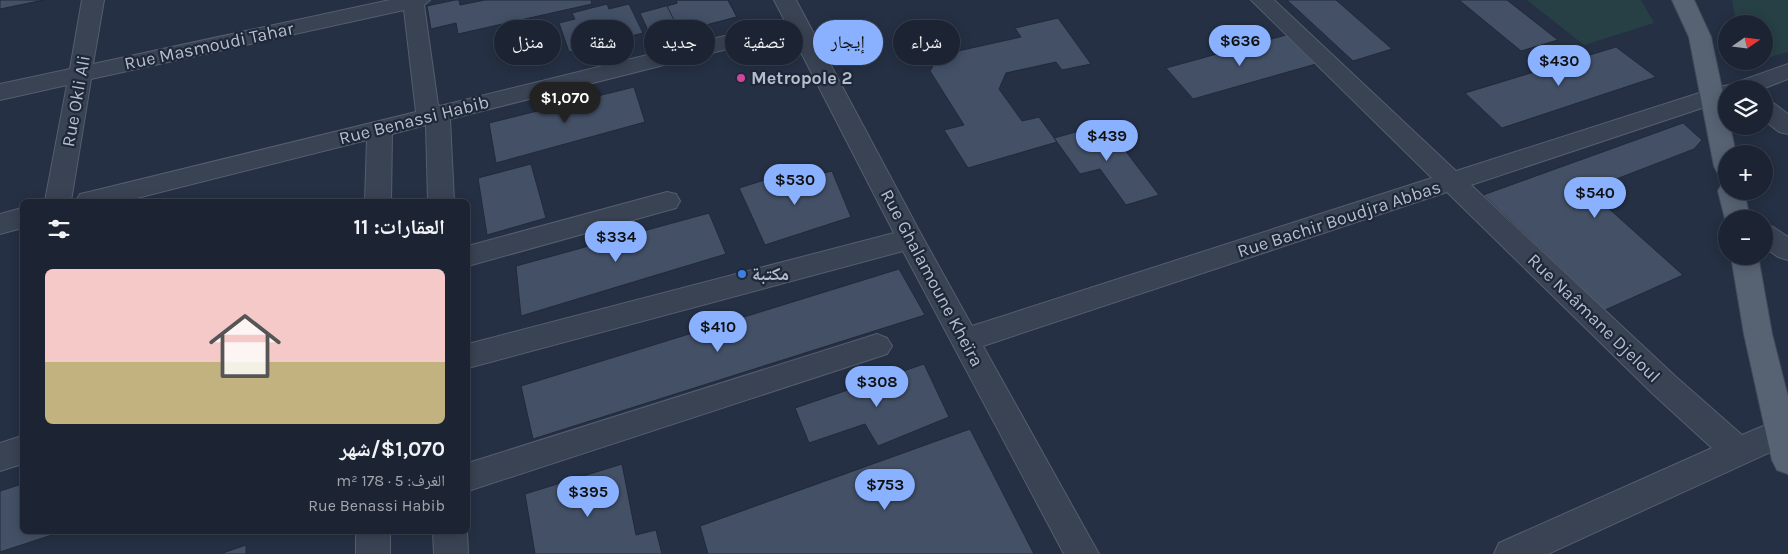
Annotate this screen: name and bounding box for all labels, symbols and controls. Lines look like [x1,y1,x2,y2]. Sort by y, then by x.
north arrow [1718,15,1772,70]
map controls [1718,15,1773,265]
street label: Rue Masmoudi Tahar [122,17,296,75]
chip: منزل [494,20,561,65]
chip: شقة [571,20,634,65]
chip: جديد [644,20,715,65]
chip: تصفية [725,20,803,65]
chip: إيجار [813,20,883,65]
chip: شراء [893,20,960,65]
pin: $636 [1210,24,1270,67]
text: $636 [1220,31,1260,50]
pin: $430 [1529,44,1589,87]
text: $430 [1539,51,1579,70]
street label: Rue Okli Ali [57,53,95,149]
place label: Metropole 2 [751,67,852,89]
marker: Metropole 2 [735,72,747,84]
button: layers [1718,80,1773,135]
pin: $1,070 [524,82,606,124]
text: $1,070 [541,88,589,107]
street label: Rue Benassi Habib [337,91,491,149]
pin: $439 [1077,120,1137,162]
text: $439 [1087,126,1127,145]
button: + [1718,145,1773,200]
pin: $530 [765,164,825,206]
text: $530 [775,170,815,189]
street label: Rue Bachir Boudjra Abbas [1234,176,1444,262]
pin: $540 [1565,176,1625,219]
text: $540 [1575,183,1615,202]
street label: Rue Ghalamoune Kheïra [876,186,988,370]
button: − [1718,210,1773,265]
icon: filters [45,215,73,243]
text: العقارات: 11 [354,215,445,239]
pin: $334 [586,220,646,263]
text: $334 [596,227,636,246]
street label: Rue Naâmane Djeloul [1523,249,1665,387]
place label: مكتبة [752,263,789,285]
marker: مكتبة [736,268,748,280]
icon: home [200,301,290,391]
pin: $410 [688,310,748,353]
text: $410 [700,317,736,336]
pin: $308 [847,366,907,408]
text: $308 [856,372,898,391]
text: $1,070/شهر [339,437,445,461]
pin: $753 [855,468,915,511]
text: الغرف: 5 · 178 m² [336,471,445,490]
text: $753 [866,475,904,494]
pin: $395 [558,476,618,518]
text: $395 [568,482,608,501]
text: Rue Benassi Habib [308,496,445,515]

